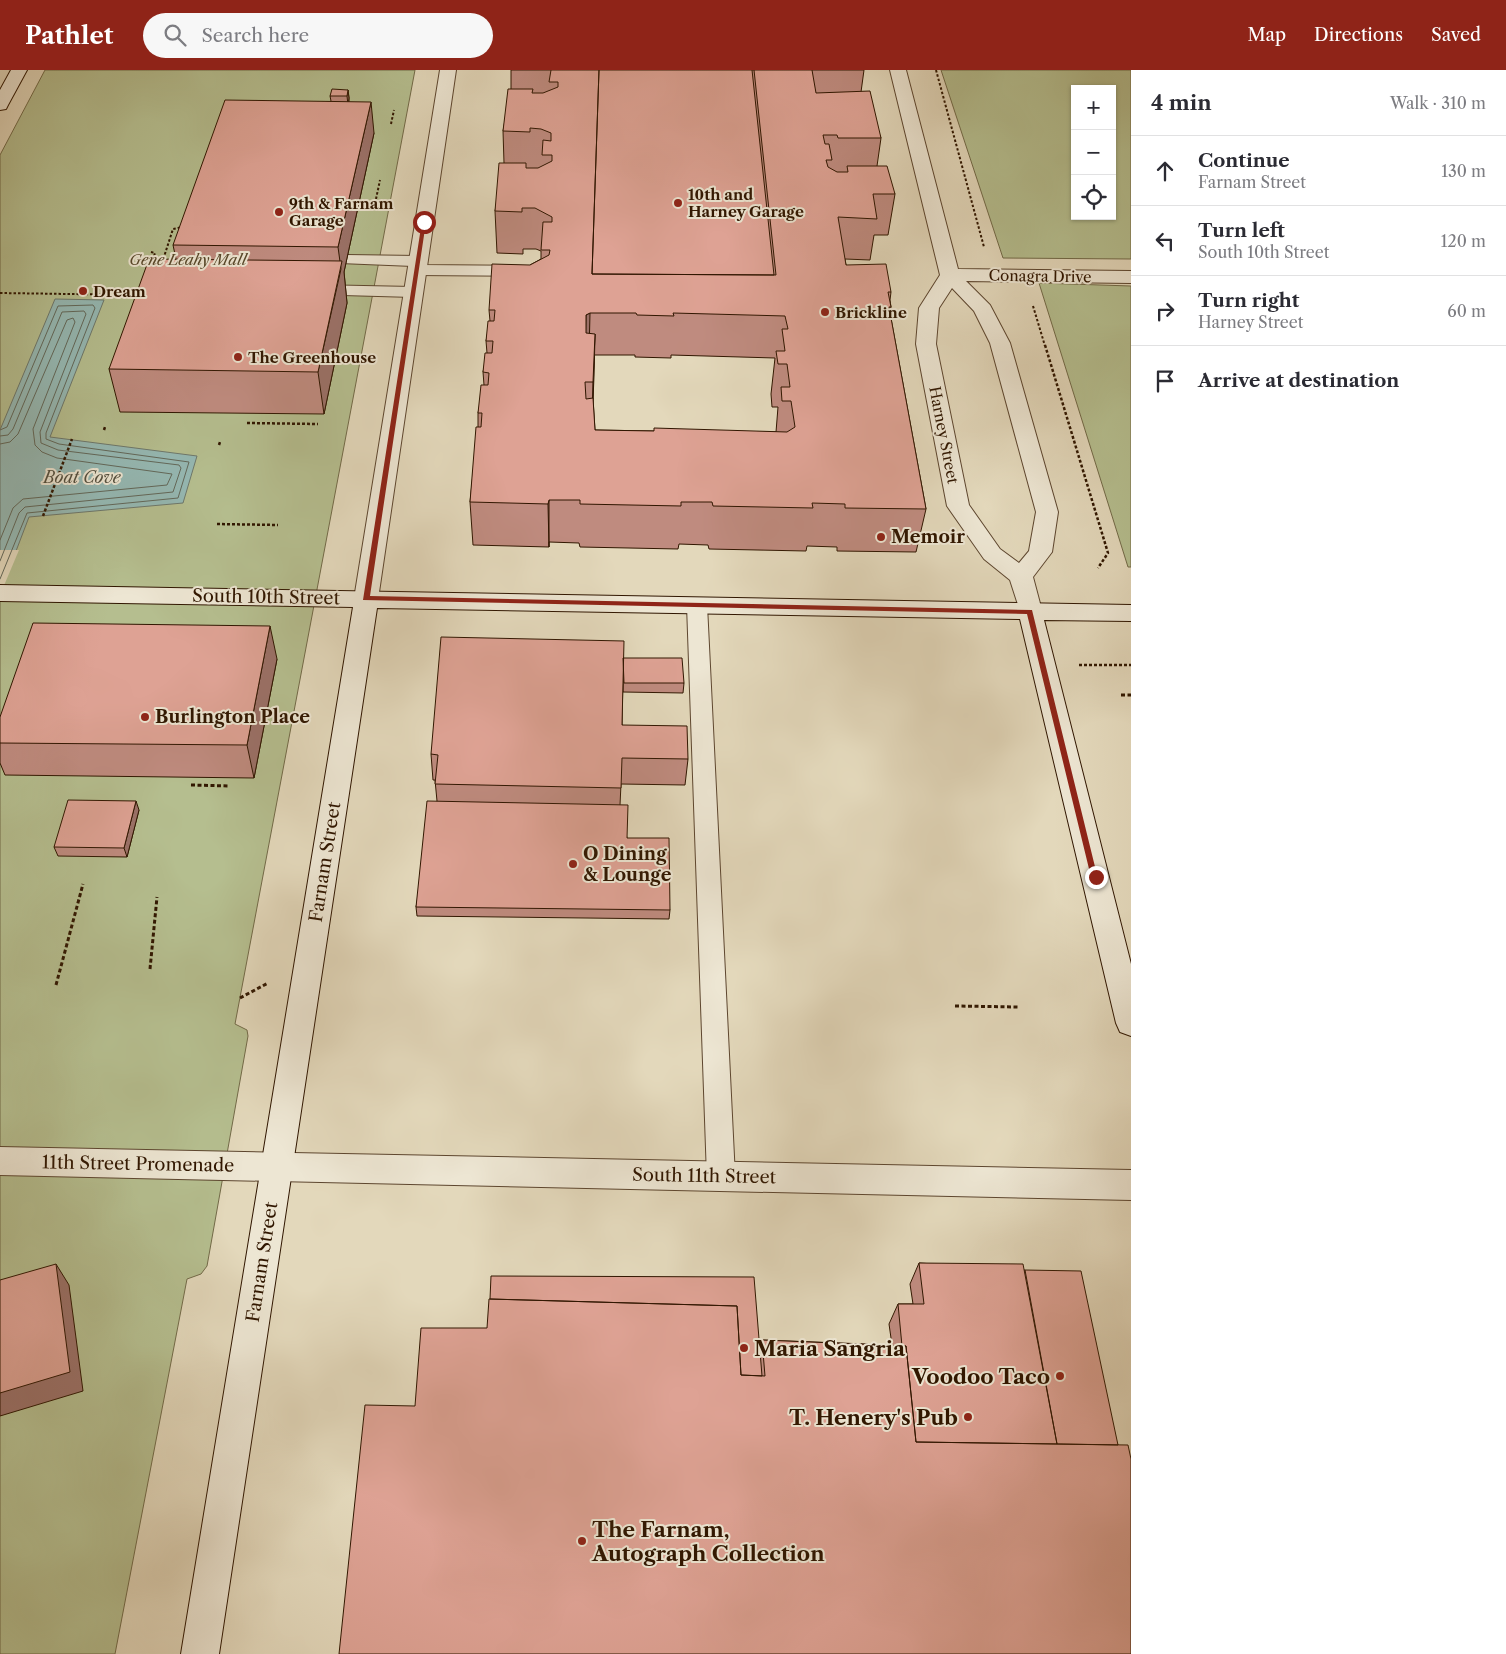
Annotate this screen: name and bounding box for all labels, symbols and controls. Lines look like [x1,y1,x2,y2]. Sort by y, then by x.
search box [143,13,493,58]
text: Pathlet [25,21,113,50]
icon: search [161,21,189,49]
text: Search here [201,24,309,47]
text: Map [1247,24,1286,46]
text: Directions [1314,24,1403,46]
text: Saved [1431,24,1481,46]
map controls [1071,85,1116,220]
button: + [1071,85,1116,130]
text: 4 min [1151,90,1212,115]
text: Walk · 310 m [1390,93,1486,113]
button: − [1071,130,1116,175]
text: Continue [1198,149,1290,172]
icon: ahead [1151,157,1179,185]
text: 130 m [1441,161,1486,181]
text: Farnam Street [1198,172,1306,192]
button: locate [1071,175,1116,220]
place label: 10th and Harney Garage [688,185,804,221]
place label: 9th & Farnam Garage [289,194,394,230]
marker: 10th and Harney Garage [672,197,684,209]
marker: 9th & Farnam Garage [273,206,285,218]
route start [413,211,436,234]
text: Turn left [1198,219,1285,242]
icon: left [1151,227,1179,255]
text: 120 m [1441,231,1486,251]
text: South 10th Street [1198,242,1329,262]
park label: Gene Leahy Mall [129,250,249,269]
street label: Conagra Drive [988,266,1092,286]
place label: Dream [93,282,146,301]
marker: Dream [77,285,89,297]
text: Turn right [1198,289,1299,312]
icon: right [1151,297,1179,325]
text: 60 m [1447,301,1486,321]
place label: Brickline [835,303,907,322]
marker: Brickline [819,306,831,318]
text: Harney Street [1198,312,1303,332]
place label: The Greenhouse [248,348,376,367]
marker: The Greenhouse [232,351,244,363]
icon: arrive [1151,367,1179,395]
text: Arrive at destination [1198,369,1399,392]
street label: Harney Street [925,385,963,486]
water label: Boat Cove [42,467,122,487]
place label: Memoir [891,526,965,548]
marker: Memoir [875,531,887,543]
street label: South 10th Street [192,585,341,609]
place label: Burlington Place [155,706,310,728]
marker: Burlington Place [139,711,151,723]
street label: Farnam Street [305,800,345,924]
place label: O Dining & Lounge [583,843,672,886]
marker: O Dining & Lounge [567,858,579,870]
route end [1085,866,1108,889]
street label: 11th Street Promenade [42,1151,234,1177]
street label: South 11th Street [632,1164,777,1188]
street label: Farnam Street [242,1200,282,1324]
place label: Maria Sangria [754,1336,906,1361]
marker: Maria Sangria [738,1342,750,1354]
place label: Voodoo Taco [911,1364,1050,1389]
marker: Voodoo Taco [1054,1370,1066,1382]
place label: T. Henery's Pub [789,1405,958,1430]
marker: T. Henery's Pub [962,1411,974,1423]
place label: The Farnam, Autograph Collection [591,1517,825,1566]
marker: The Farnam, Autograph Collection [576,1535,588,1547]

